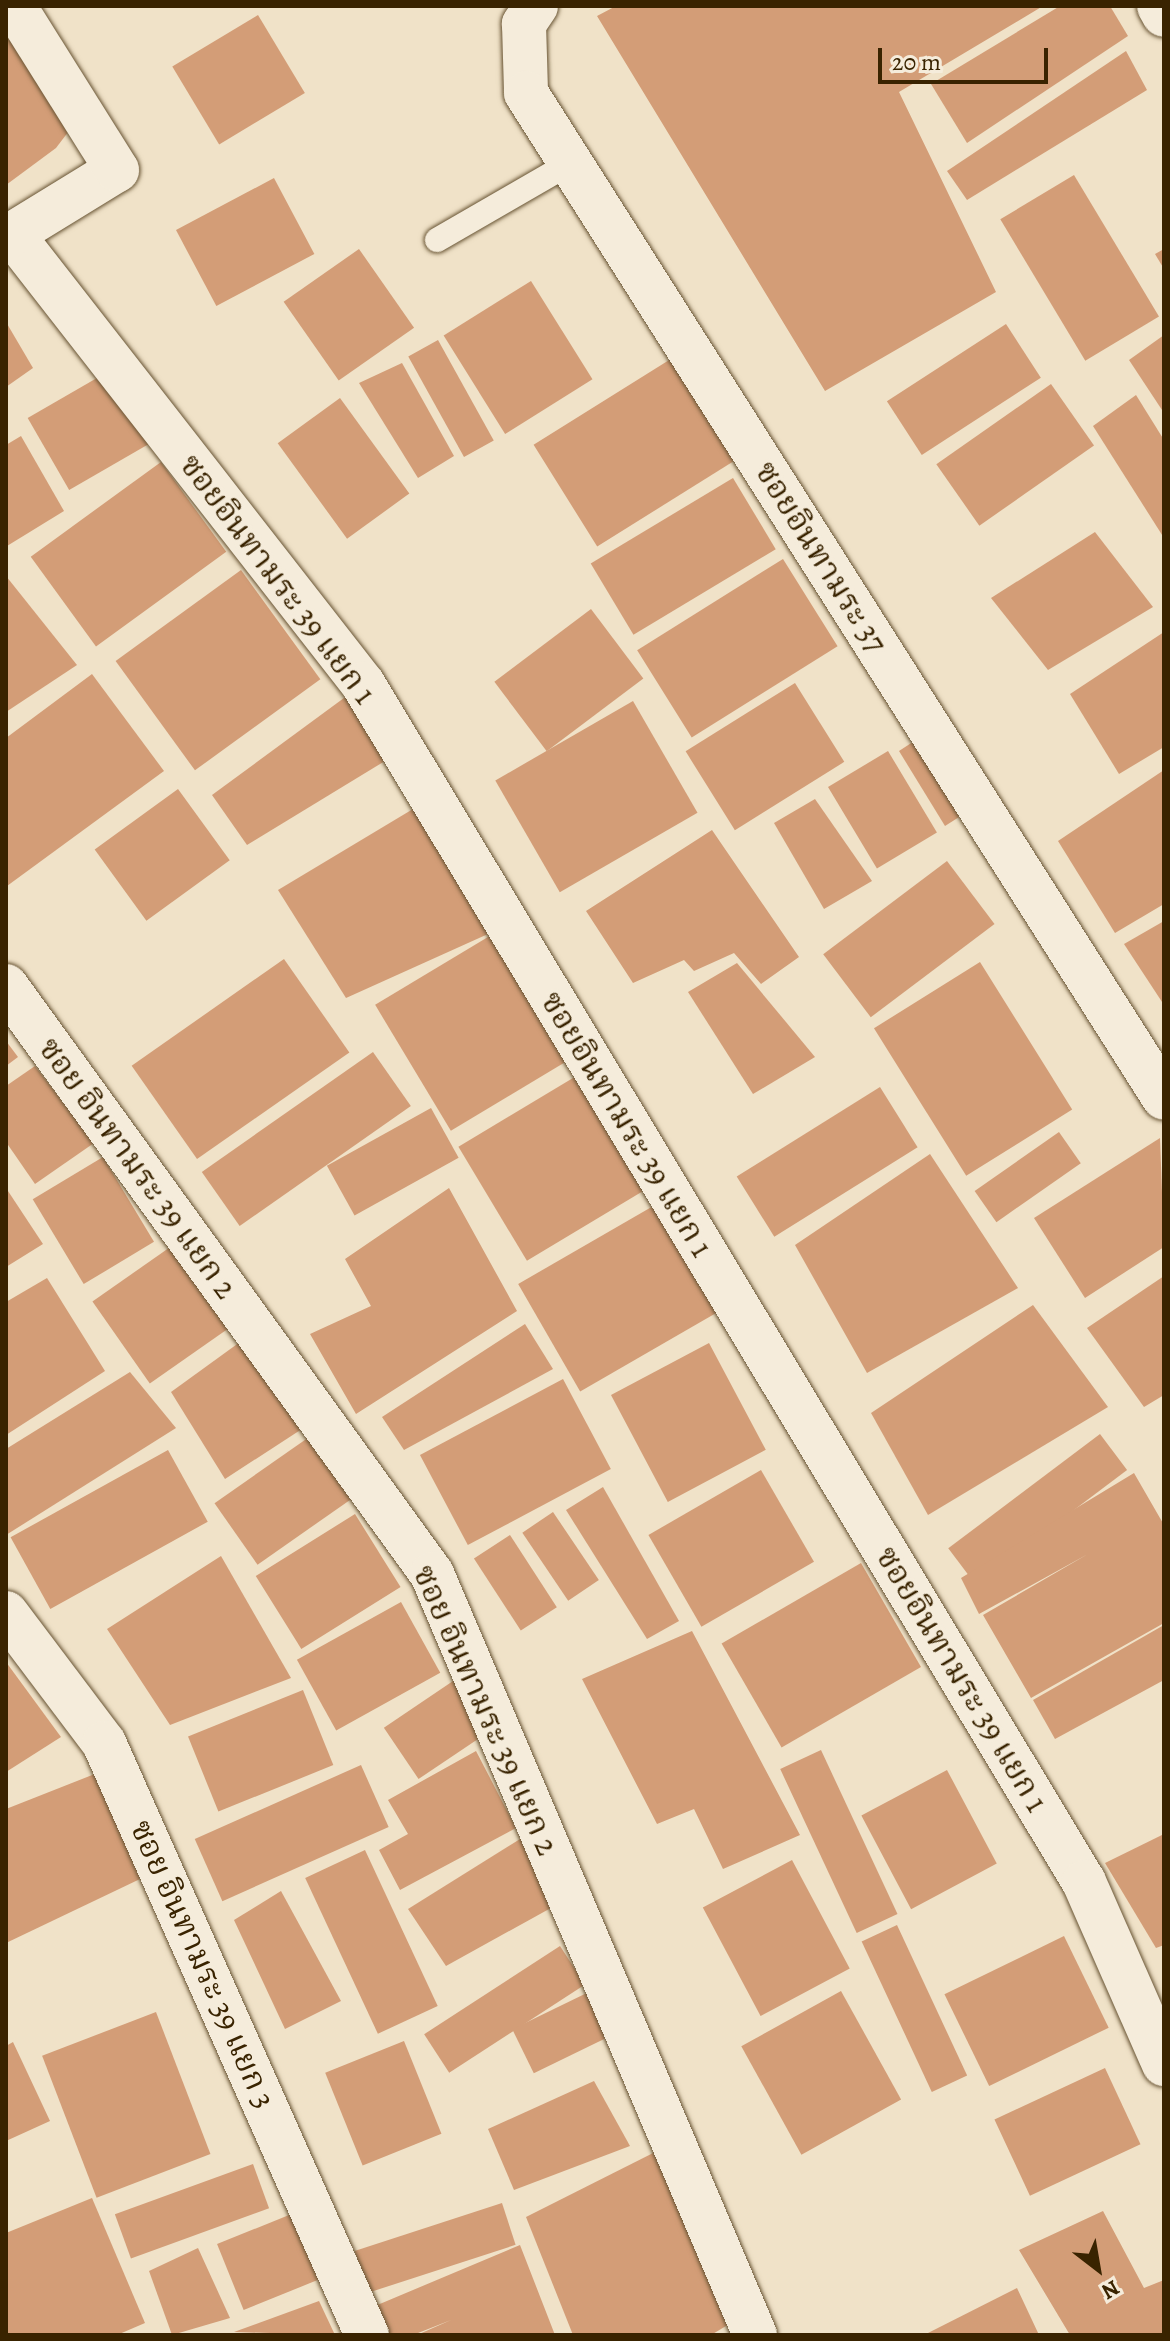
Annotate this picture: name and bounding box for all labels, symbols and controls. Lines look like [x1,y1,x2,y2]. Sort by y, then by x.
scale bar [882,32,1052,82]
text: 20 m [892,46,941,78]
street label: ซอยอินทามระ 39 แยก 1 [172,446,384,712]
street label: ซอยอินทามระ 37 [747,454,895,660]
street label: ซอยอินทามระ 39 แยก 1 [533,984,721,1264]
street label: ซอย อินทามระ 39 แยก 2 [30,1030,246,1306]
street label: ซอยอินทามระ 39 แยก 1 [868,1539,1056,1819]
street label: ซอย อินทามระ 39 แยก 2 [405,1559,567,1861]
street label: ซอย อินทามระ 39 แยก 3 [122,1814,284,2114]
north arrow [1058,2229,1138,2309]
text: N [1096,2273,1125,2307]

